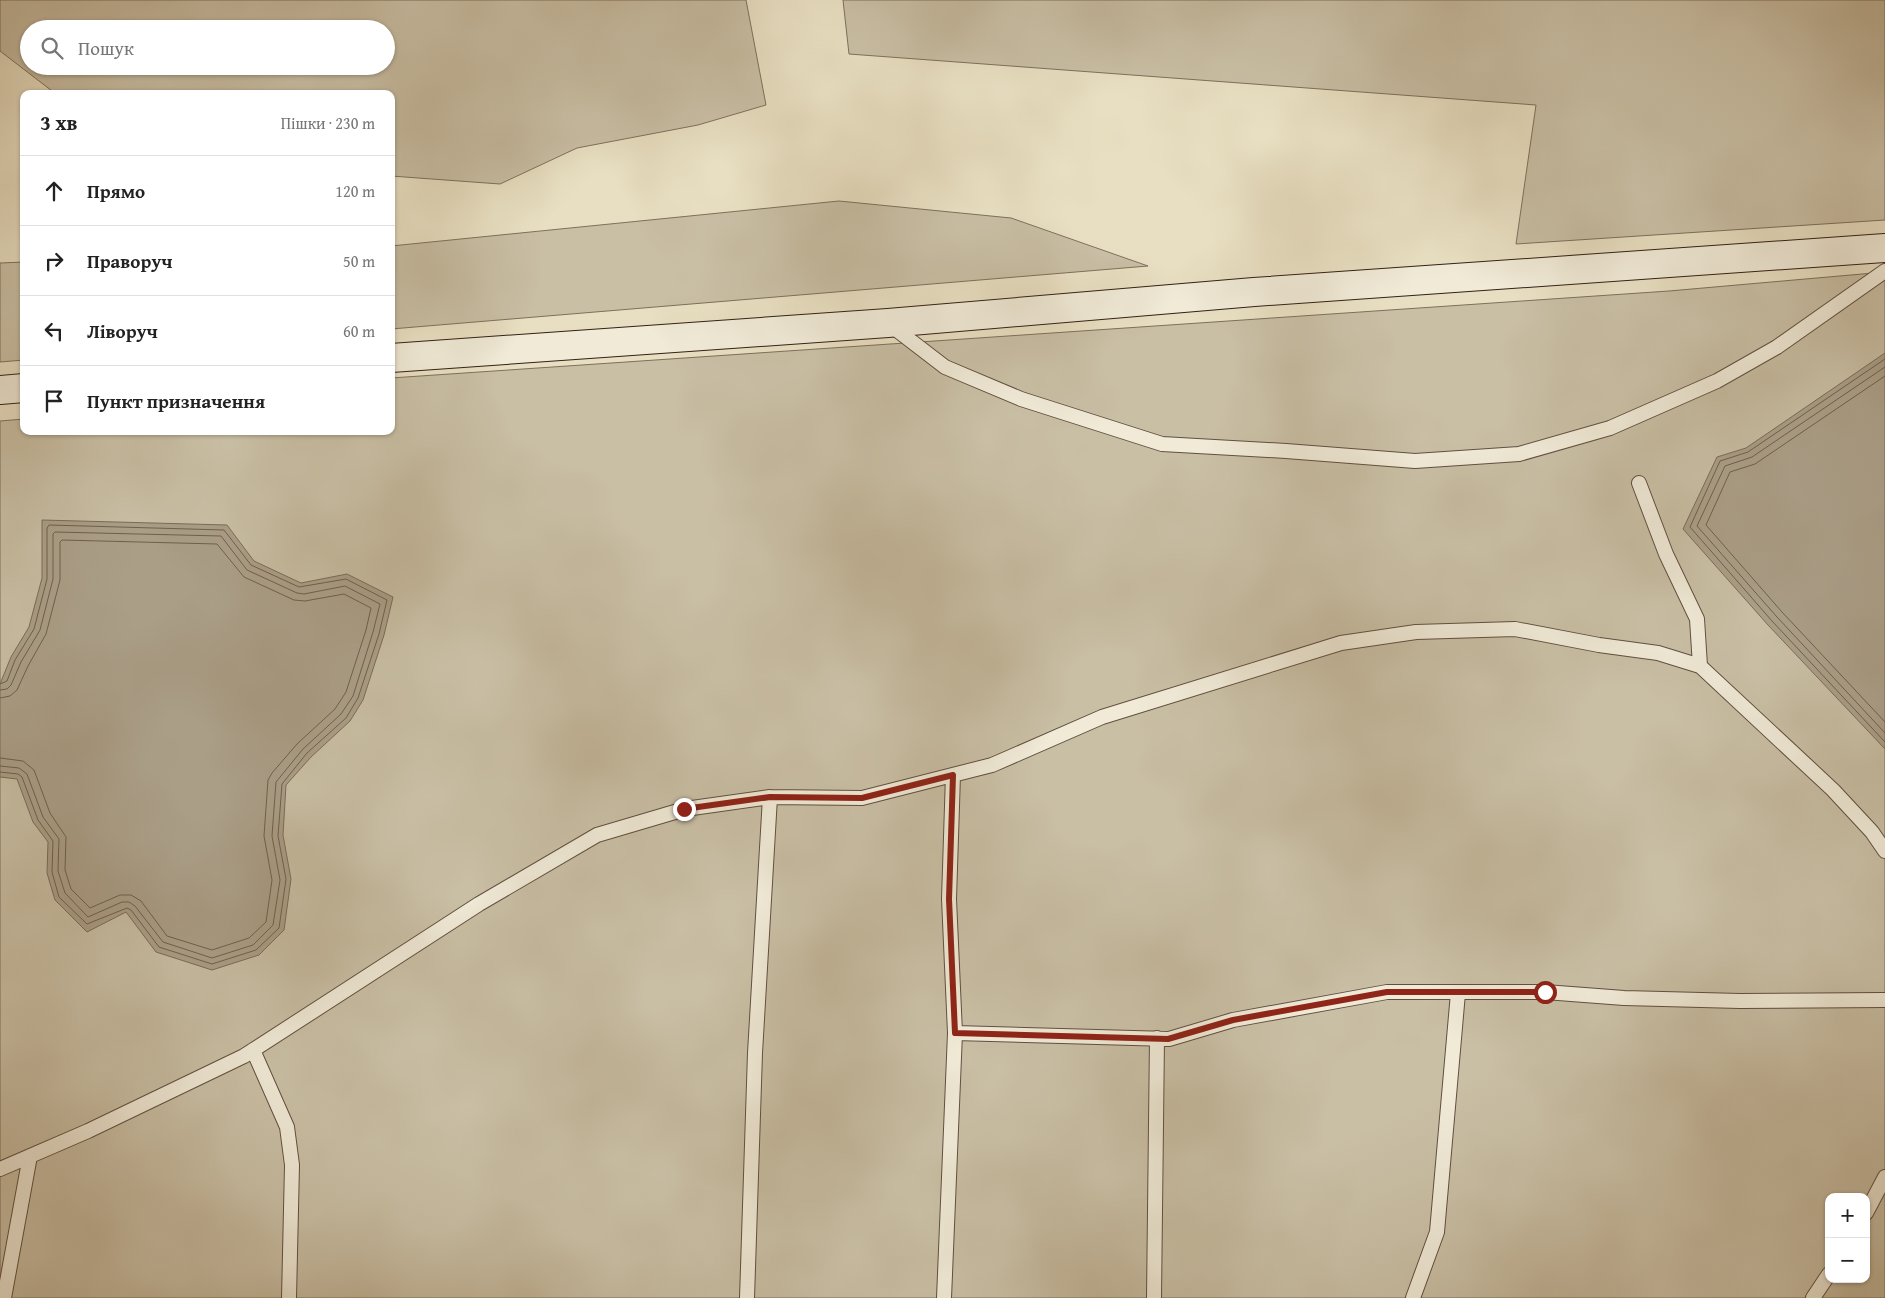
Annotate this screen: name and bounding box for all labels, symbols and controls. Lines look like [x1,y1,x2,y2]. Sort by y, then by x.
search box [20,20,395,75]
icon: search [38,34,66,62]
text: Пошук [78,34,134,62]
text: 3 хв [40,107,78,138]
text: Пішки · 230 m [281,111,375,135]
icon: ahead [40,177,68,205]
text: Прямо [87,177,145,205]
text: 120 m [335,179,375,203]
icon: right [40,247,68,275]
text: Праворуч [87,247,172,275]
text: 50 m [343,249,375,273]
icon: left [40,317,68,345]
text: Ліворуч [87,317,158,345]
text: 60 m [343,319,375,343]
icon: arrive [40,387,68,415]
text: Пункт призначення [87,387,265,415]
route end [673,798,696,821]
route start [1534,981,1557,1004]
map controls [1825,1193,1870,1283]
button: + [1825,1193,1870,1238]
button: − [1825,1238,1870,1283]

